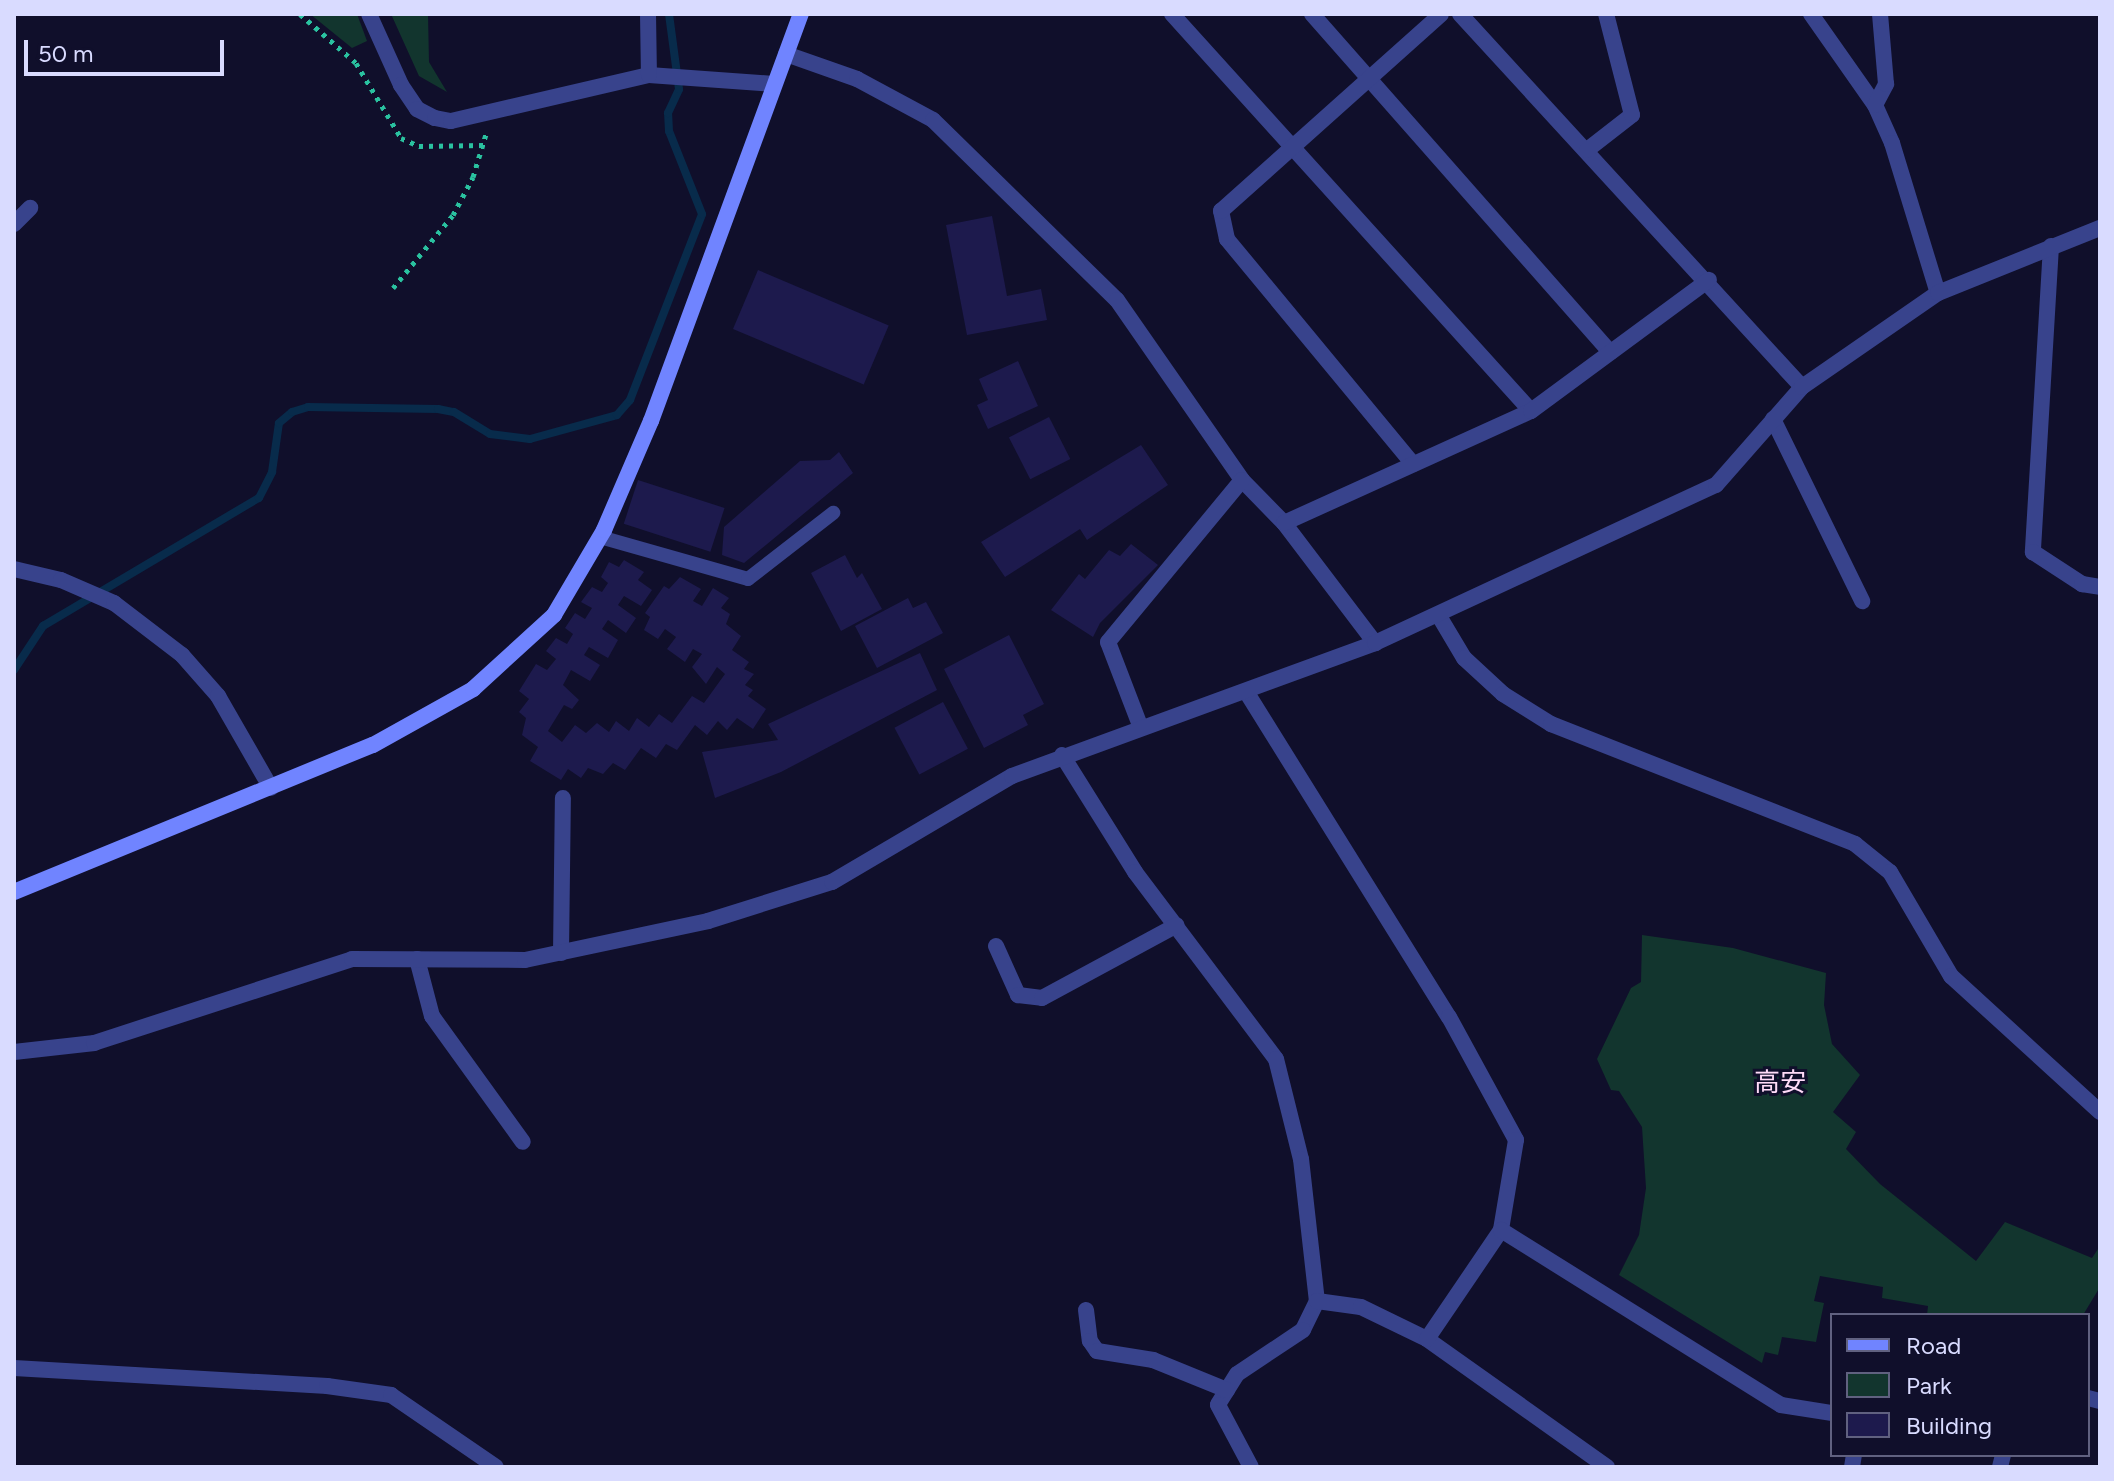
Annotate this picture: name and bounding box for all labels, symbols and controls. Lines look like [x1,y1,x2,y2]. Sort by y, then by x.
scale bar [28,24,228,74]
text: 50 m [38,39,94,68]
district label: 高安 [1754,1067,1806,1099]
legend [1830,1313,2090,1457]
text: Road [1906,1331,1961,1360]
text: Park [1906,1371,1952,1400]
text: Building [1906,1411,1992,1440]

